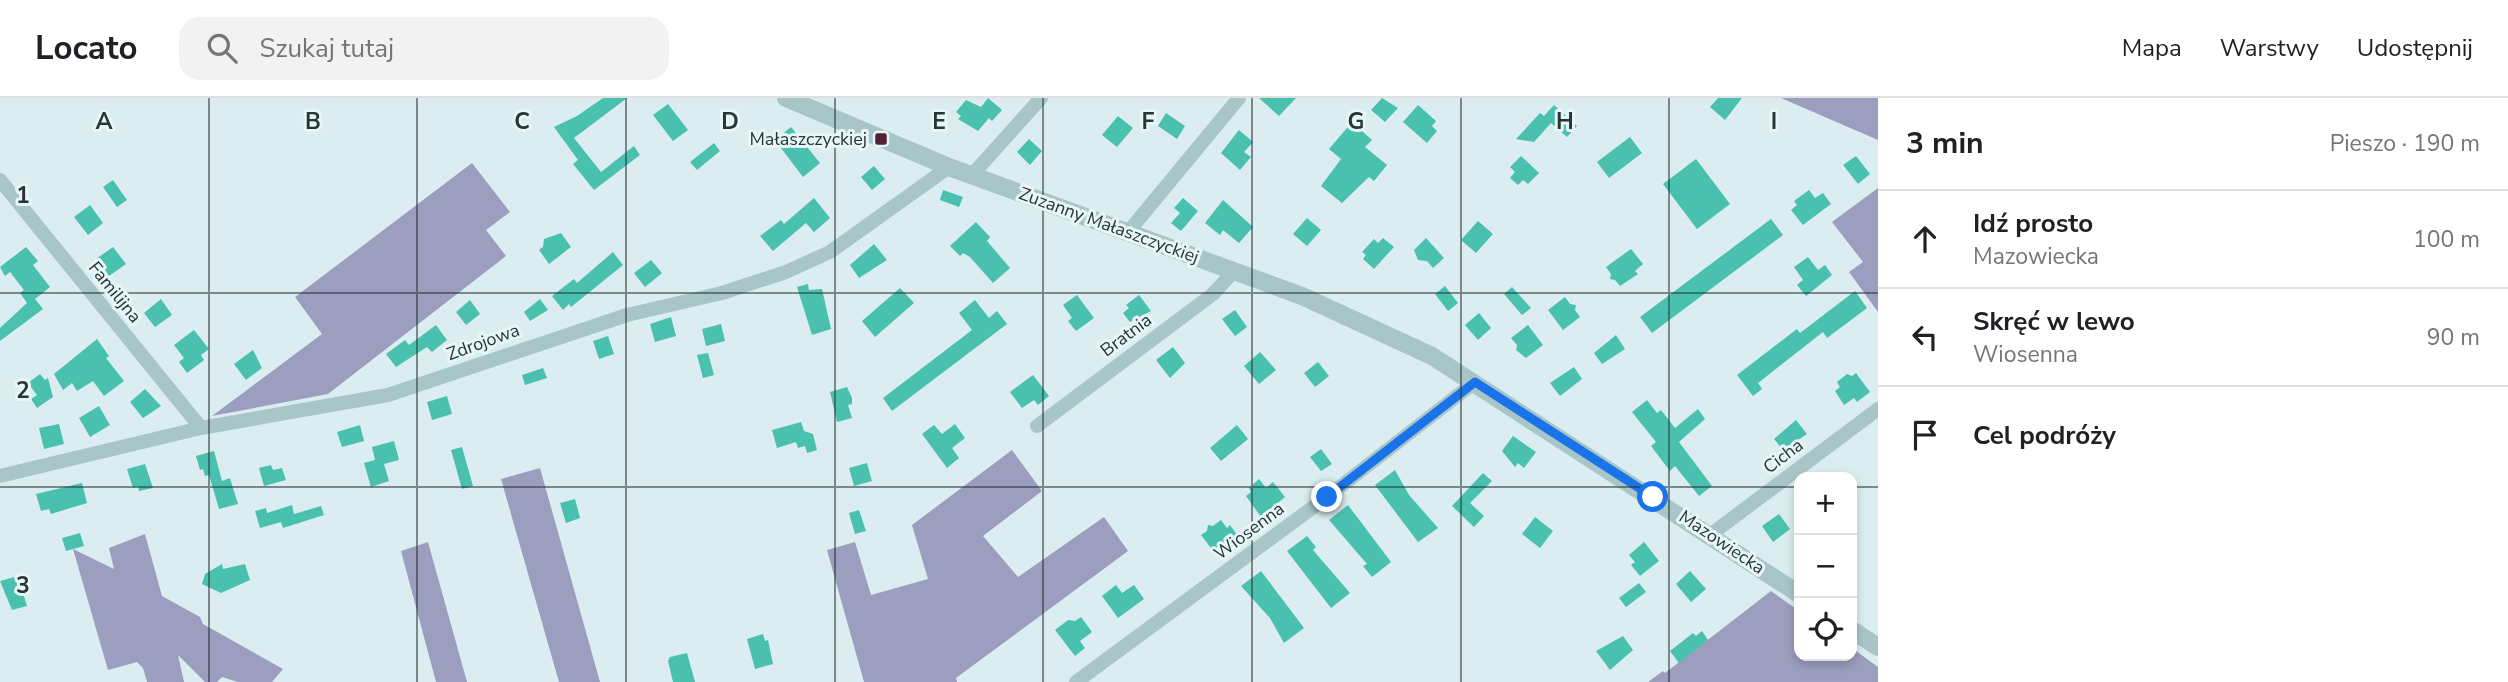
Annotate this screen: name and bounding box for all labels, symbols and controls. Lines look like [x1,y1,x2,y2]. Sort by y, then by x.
search box [179,17,669,80]
text: Locato [35,26,137,71]
icon: search [203,29,241,67]
text: Szukaj tutaj [259,31,394,66]
text: Mapa [2122,32,2182,64]
text: Warstwy [2220,32,2319,64]
text: Udostępnij [2357,32,2473,64]
text: A [95,106,113,137]
text: B [305,106,321,137]
text: C [514,106,530,137]
text: D [721,106,739,137]
text: E [932,106,946,137]
text: F [1142,106,1155,137]
text: G [1348,106,1364,137]
text: H [1556,106,1574,137]
text: I [1771,106,1777,137]
text: 3 min [1906,123,1984,164]
place label: Małaszczyckiej [749,127,867,151]
text: Pieszo · 190 m [2330,128,2480,159]
marker: Małaszczyckiej [873,131,889,147]
text: 1 [16,180,30,211]
street label: Zuzanny Małaszczyckiej [1016,181,1202,269]
text: Idź prosto [1973,206,2093,241]
icon: ahead [1906,220,1944,258]
text: 100 m [2413,224,2480,255]
text: Mazowiecka [1973,241,2099,272]
street label: Familijna [83,256,147,328]
text: Skręć w lewo [1973,304,2135,339]
street label: Bratnia [1095,308,1157,362]
street label: Zdrojowa [443,318,523,366]
icon: left [1906,318,1944,356]
text: 90 m [2427,322,2480,353]
text: Wiosenna [1973,339,2078,370]
text: 2 [16,375,30,406]
icon: arrive [1906,416,1944,454]
text: Cel podróży [1973,418,2116,453]
street label: Cicha [1758,433,1808,479]
map controls [1794,472,1857,661]
button: + [1794,472,1857,535]
route end [1311,481,1342,512]
route start [1637,481,1668,512]
street label: Wiosenna [1209,497,1289,565]
street label: Mazowiecka [1674,504,1770,580]
button: − [1794,535,1857,598]
text: 3 [16,570,30,601]
button: locate [1794,598,1857,661]

